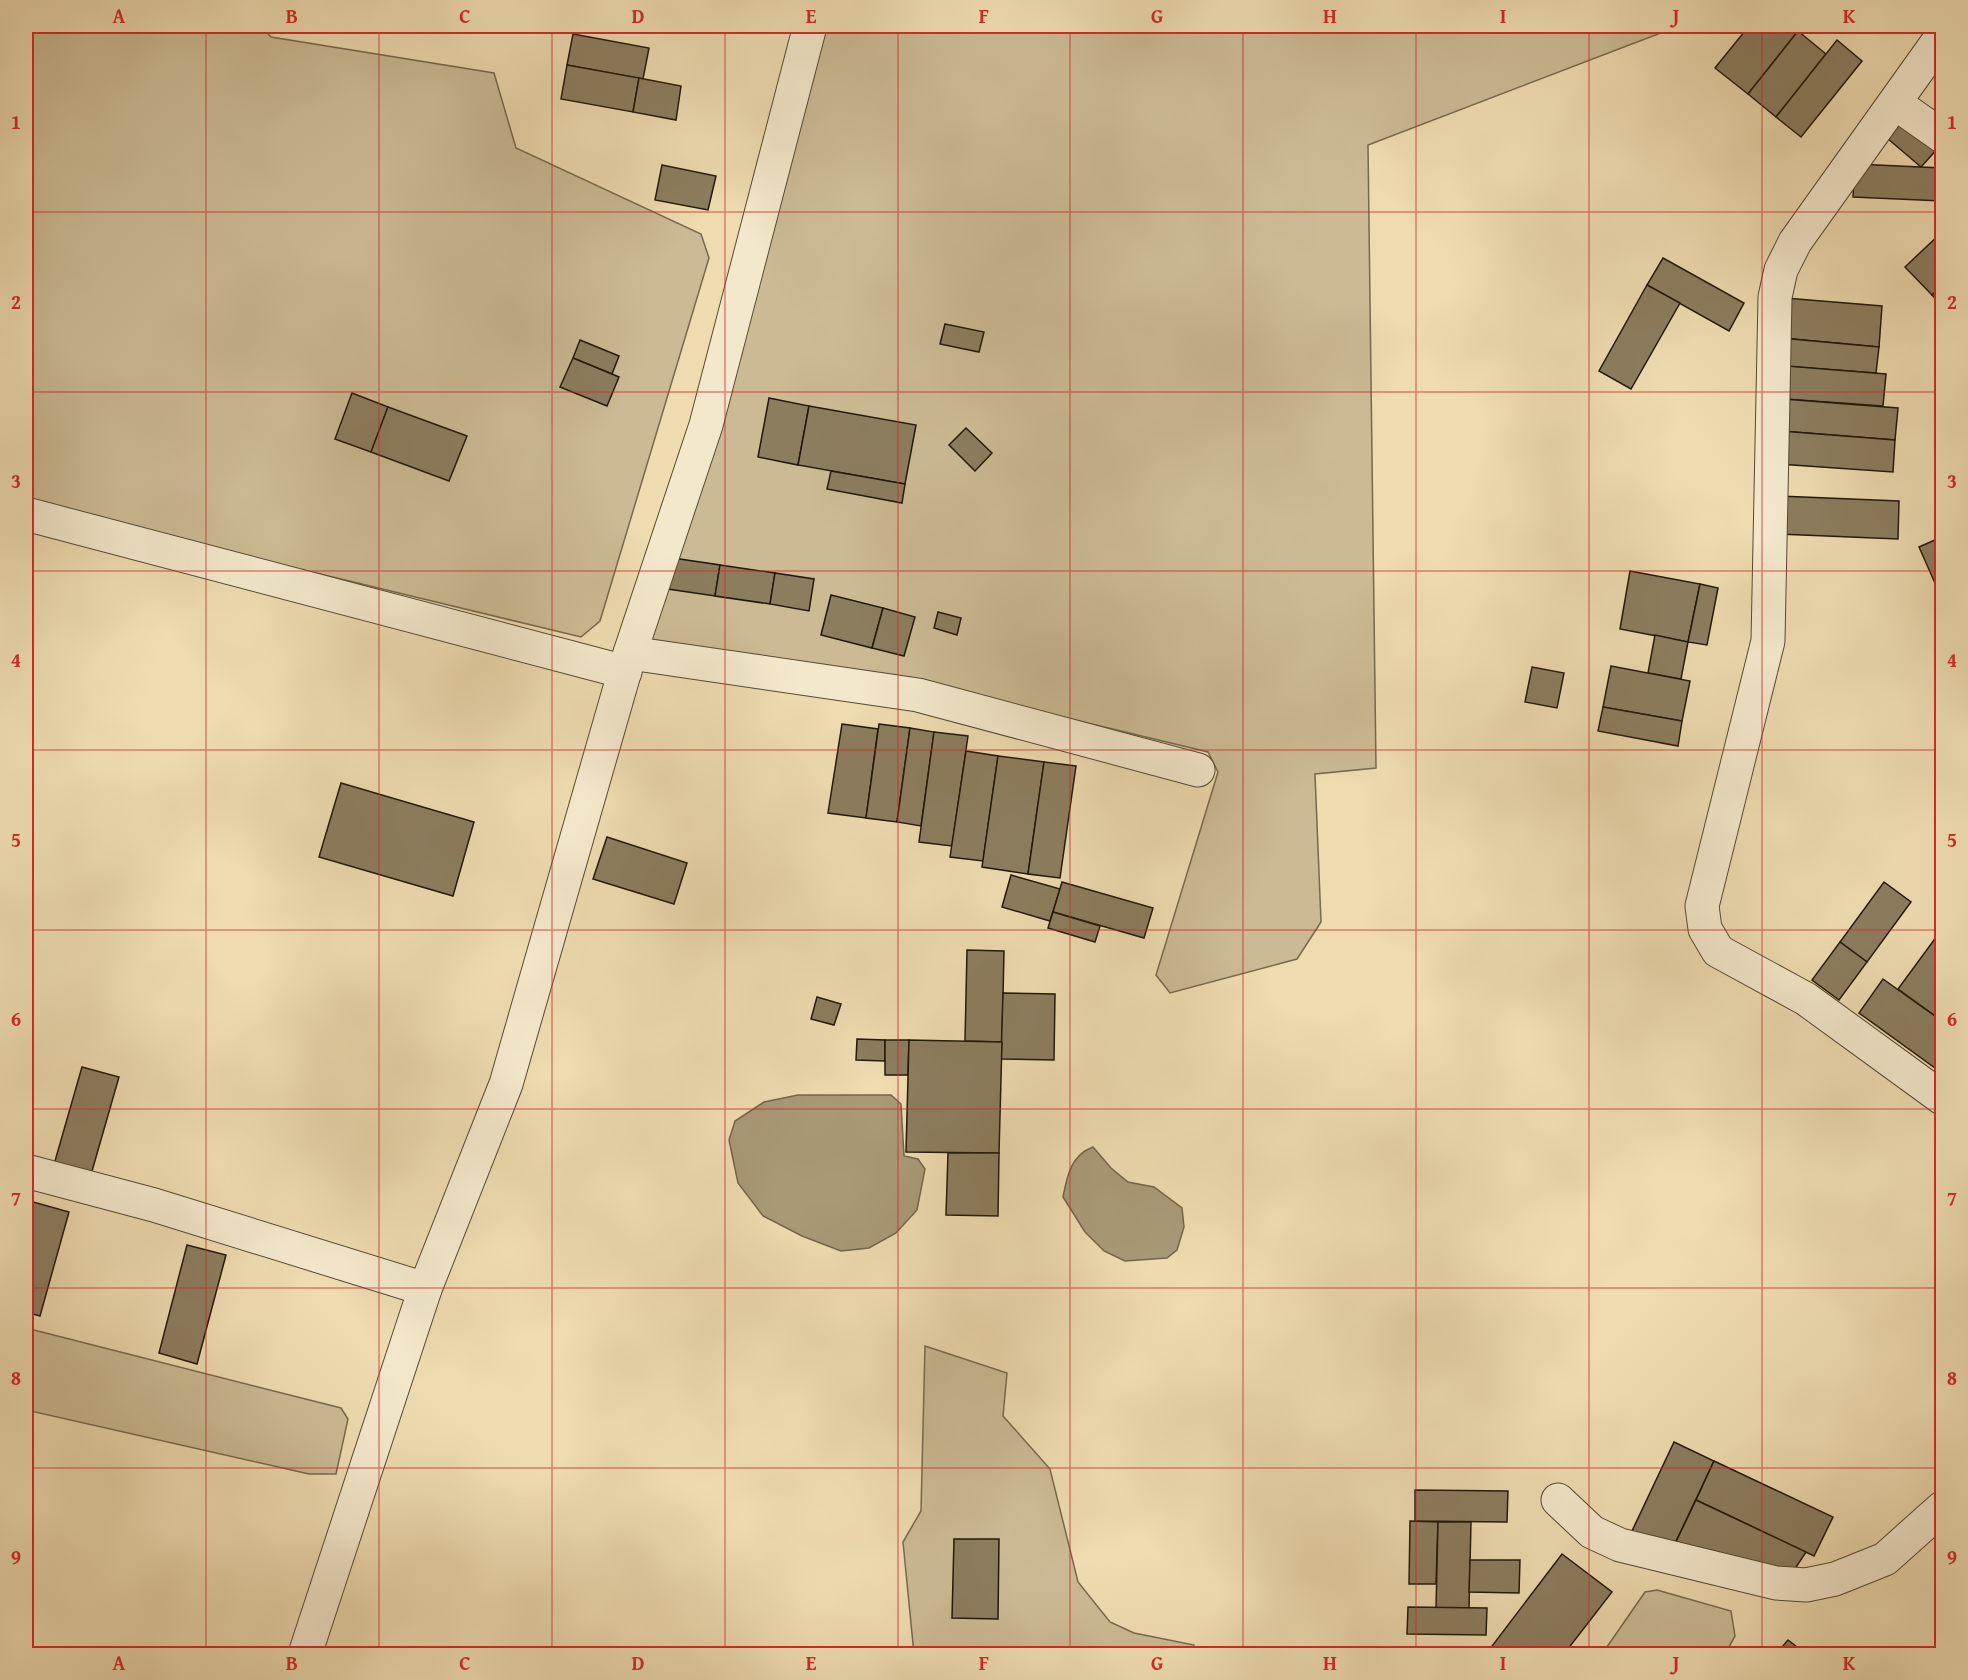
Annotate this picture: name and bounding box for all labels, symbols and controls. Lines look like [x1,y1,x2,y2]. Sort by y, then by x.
text: A [113,1,126,30]
text: B [286,1,298,30]
text: C [459,1,471,30]
text: D [631,1,645,30]
text: E [806,1,817,30]
text: F [979,1,989,30]
text: G [1151,1,1163,30]
text: H [1323,1,1337,30]
text: I [1500,1,1506,30]
text: J [1670,1,1680,30]
text: K [1843,1,1856,30]
text: 1 [11,107,21,136]
text: 1 [1947,107,1957,136]
text: 2 [11,287,21,316]
text: 2 [1947,287,1957,316]
text: 3 [11,466,21,495]
text: 3 [1947,466,1957,495]
text: 4 [11,645,21,674]
text: 4 [1947,645,1957,674]
text: 5 [11,825,21,854]
text: 5 [1947,825,1957,854]
text: 6 [11,1004,21,1033]
text: 6 [1947,1004,1957,1033]
text: 7 [11,1183,21,1212]
text: 7 [1947,1183,1957,1212]
text: 8 [11,1363,21,1392]
text: 8 [1947,1363,1957,1392]
text: 9 [11,1542,21,1571]
text: 9 [1947,1542,1957,1571]
text: A [113,1648,126,1677]
text: B [286,1648,298,1677]
text: C [459,1648,471,1677]
text: D [631,1648,645,1677]
text: E [806,1648,817,1677]
text: F [979,1648,989,1677]
text: G [1151,1648,1163,1677]
text: H [1323,1648,1337,1677]
text: I [1500,1648,1506,1677]
text: J [1670,1648,1680,1677]
text: K [1843,1648,1856,1677]

